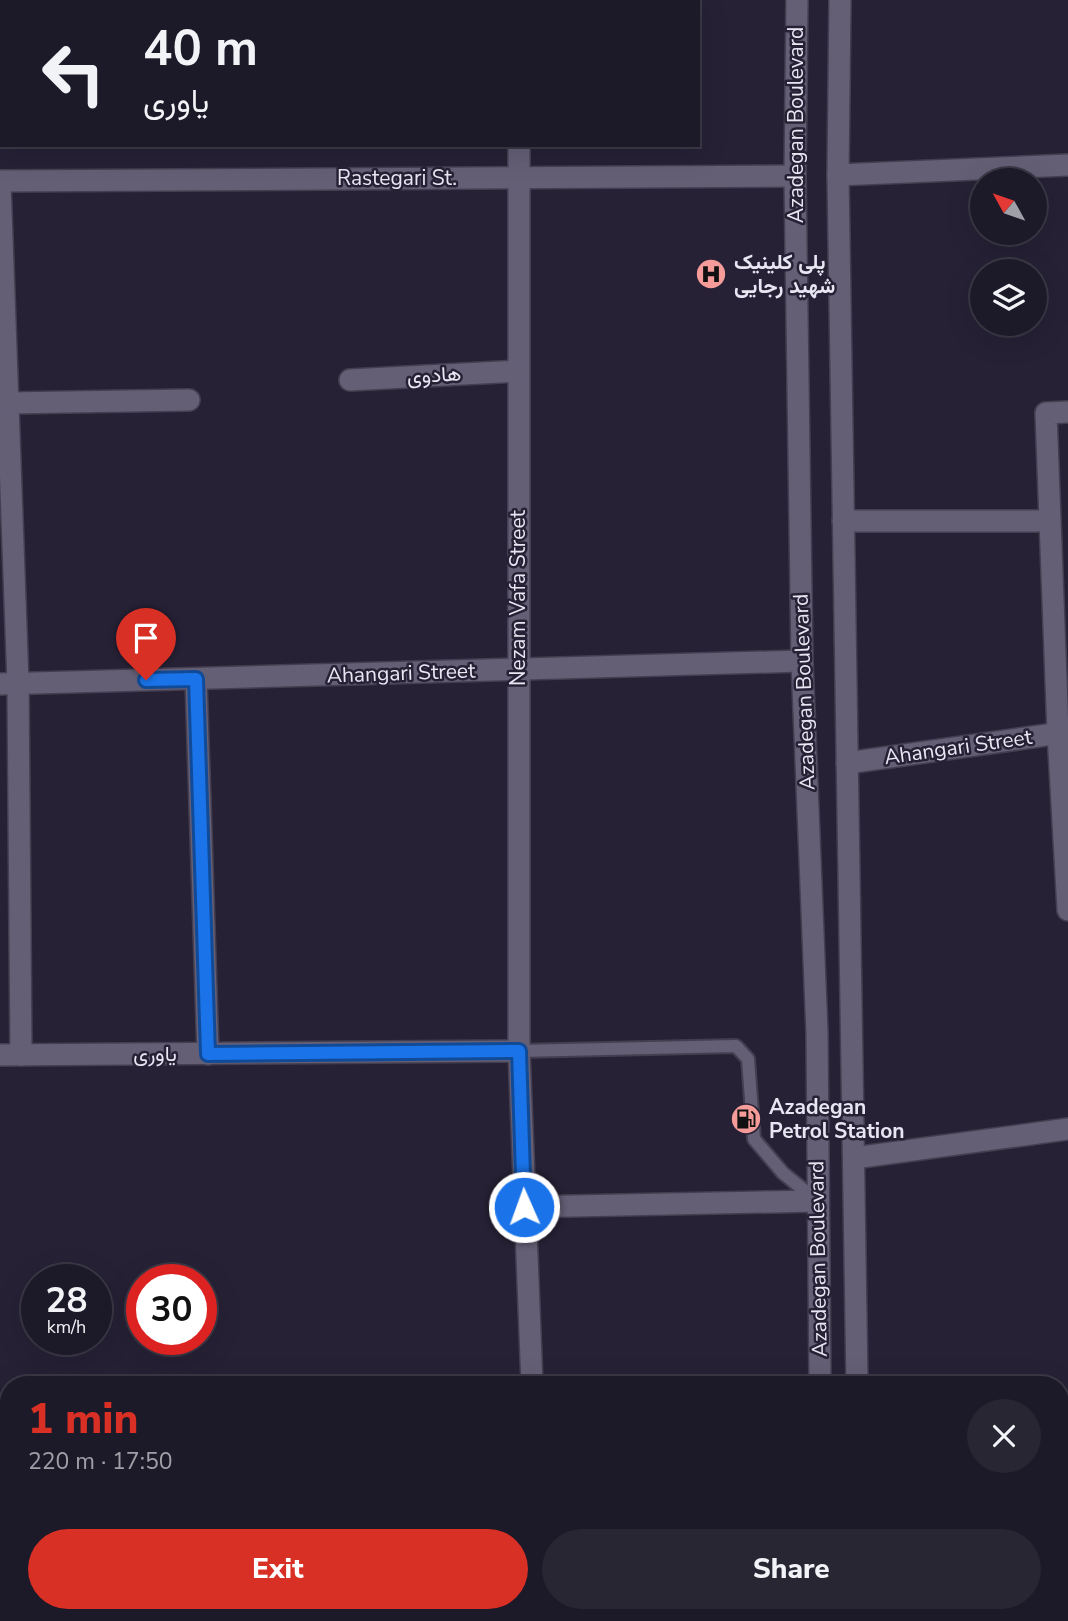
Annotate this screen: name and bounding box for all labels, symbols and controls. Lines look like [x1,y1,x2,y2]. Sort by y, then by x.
text: 40 m [143,15,258,82]
street label: Azadegan Boulevard [782,27,810,223]
icon: left [28,28,119,119]
text: یاوری [143,80,209,123]
street label: Rastegari St. [337,164,457,192]
north arrow [970,168,1046,245]
map controls [970,168,1047,336]
place label: پلی کلینیک شهید رجایی [734,248,835,300]
hospital icon: پلی کلینیک شهید رجایی [694,257,728,291]
button: layers [970,259,1047,336]
street label: هادوی [406,360,462,390]
street label: Nezam Vafa Street [504,509,532,686]
street label: Azadegan Boulevard [787,593,821,791]
pin [116,608,176,680]
icon: arrive [127,619,165,657]
street label: Ahangari Street [326,656,476,690]
street label: Ahangari Street [882,723,1034,771]
street label: یاوری [133,1040,177,1068]
place label: Azadegan Petrol Station [769,1093,905,1145]
fuel station icon: Azadegan Petrol Station [729,1102,763,1136]
street label: Azadegan Boulevard [802,1161,834,1357]
position arrow [487,1170,561,1244]
speed limit sign: 30 [126,1264,217,1355]
text: 28 [45,1277,88,1324]
text: km/h [47,1315,86,1339]
text: 1 min [28,1391,138,1448]
button: close [967,1399,1041,1473]
text: 220 m · 17:50 [28,1446,173,1477]
button: Exit [28,1529,528,1609]
button: Share [542,1529,1041,1609]

